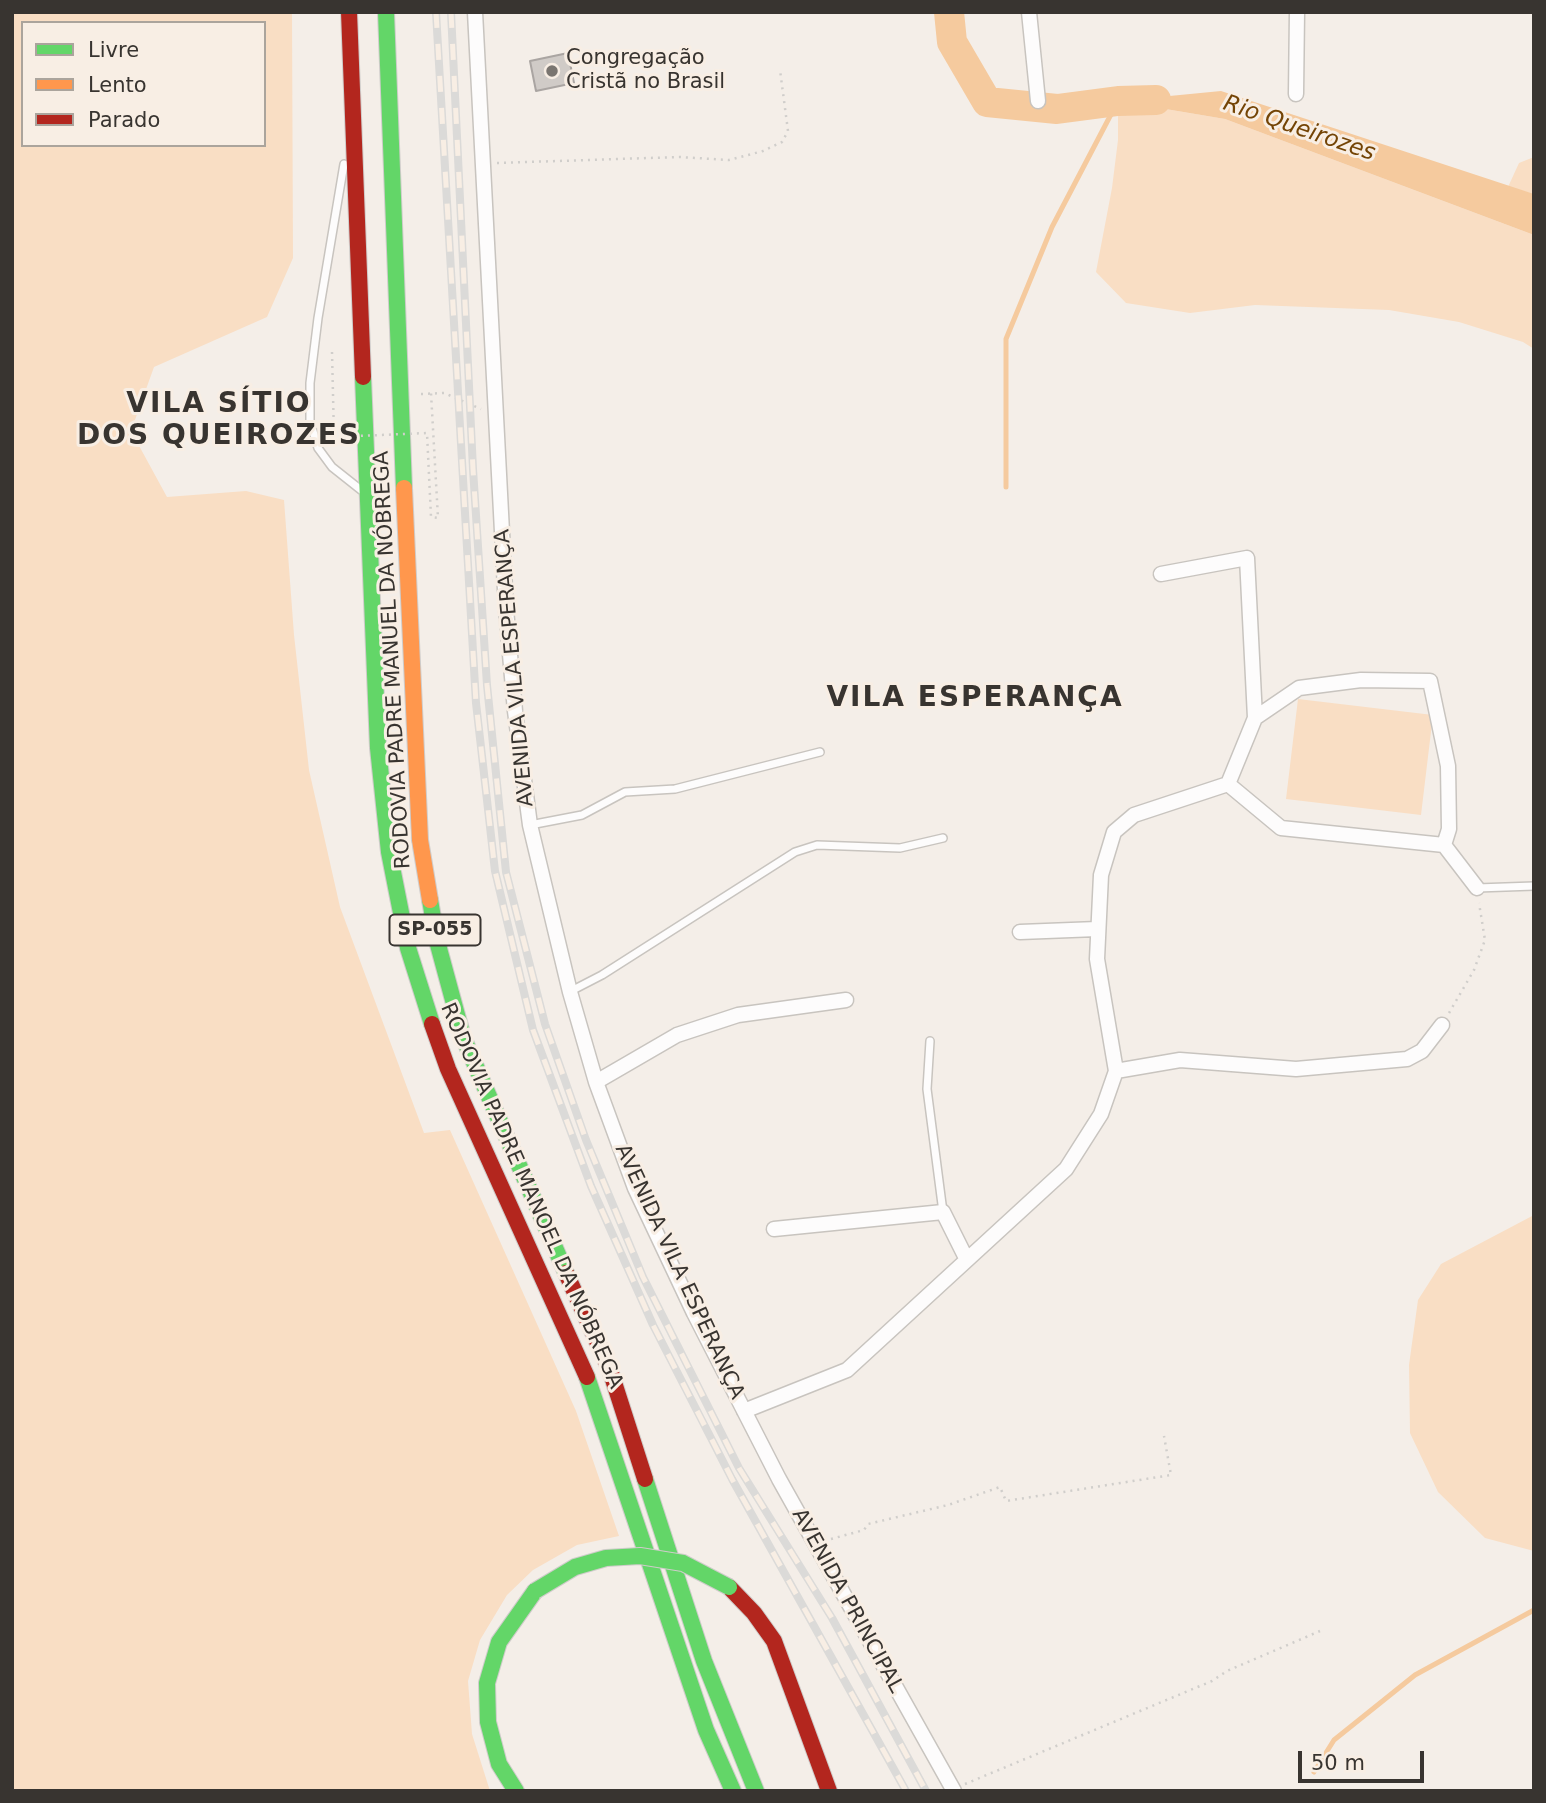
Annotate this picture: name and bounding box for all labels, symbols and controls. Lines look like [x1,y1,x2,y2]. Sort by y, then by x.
legend [21,21,266,147]
text: Livre [88,38,139,62]
place label: Congregação Cristã no Brasil [566,46,725,96]
marker: Congregação Cristã no Brasil [544,63,560,79]
text: Lento [88,73,147,97]
water label: Rio Queirozes [1219,90,1379,168]
text: Parado [88,108,160,132]
district label: VILA SÍTIO DOS QUEIROZES [79,388,359,454]
street label: RODOVIA PADRE MANUEL DA NÓBREGA [369,450,417,870]
street label: AVENIDA VILA ESPERANÇA [490,528,540,808]
district label: VILA ESPERANÇA [828,682,1122,716]
road number: SP-055 [390,914,480,946]
street label: RODOVIA PADRE MANOEL DA NÓBREGA [434,999,628,1393]
street label: AVENIDA VILA ESPERANÇA [609,1140,749,1404]
street label: AVENIDA PRINCIPAL [786,1504,908,1698]
scale bar [1301,1736,1427,1780]
text: 50 m [1311,1751,1365,1775]

